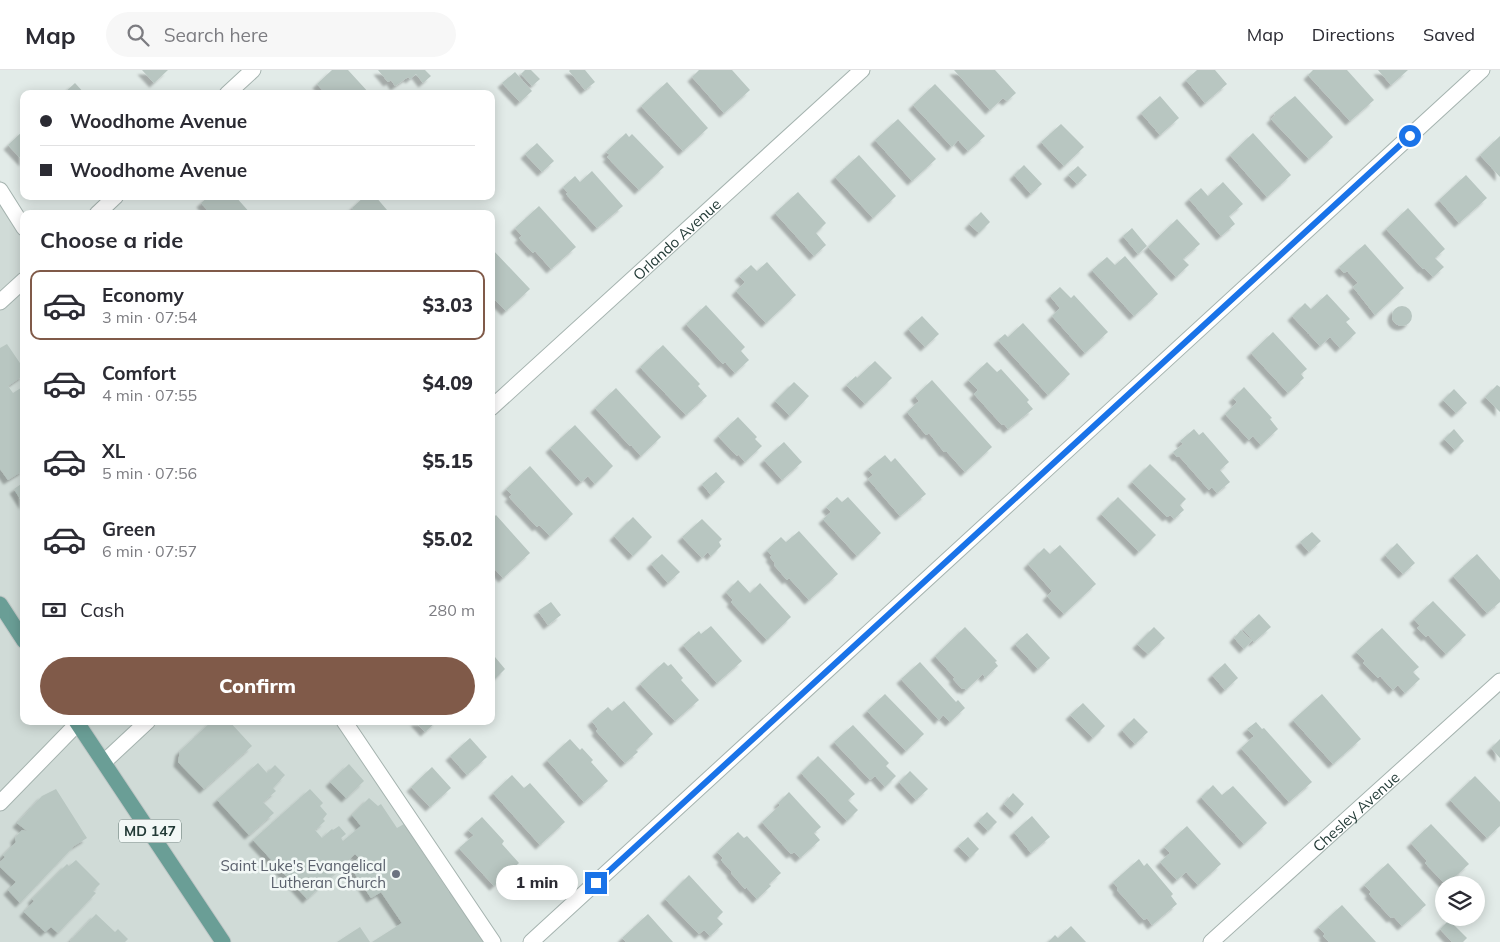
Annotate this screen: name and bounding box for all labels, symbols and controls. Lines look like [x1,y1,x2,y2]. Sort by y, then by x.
search box [106,12,456,57]
text: Map [25,20,76,50]
icon: search [124,21,152,49]
text: Search here [164,23,268,47]
text: Map [1247,23,1284,46]
text: Directions [1312,23,1395,46]
text: Saved [1423,23,1475,46]
text: Woodhome Avenue [70,109,247,133]
route start [1399,125,1421,147]
text: Woodhome Avenue [70,158,247,182]
street label: Orlando Avenue [629,194,724,284]
text: Choose a ride [40,226,183,254]
icon: car [42,283,87,328]
text: Economy [102,283,184,307]
text: $3.03 [422,293,473,317]
text: 3 min · 07:54 [102,307,197,327]
icon: car [42,361,87,406]
text: Comfort [102,361,176,385]
text: $4.09 [422,371,473,395]
text: 4 min · 07:55 [102,385,197,405]
icon: car [42,439,87,484]
text: XL [102,439,125,463]
text: $5.15 [422,449,473,473]
text: 5 min · 07:56 [102,463,197,483]
icon: car [42,517,87,562]
text: Green [102,517,156,541]
text: $5.02 [422,527,473,551]
text: 6 min · 07:57 [102,541,197,561]
icon: cash [40,596,68,624]
text: Cash [80,598,125,622]
text: 280 m [428,600,475,620]
button: Confirm [40,657,475,715]
street label: Chesley Avenue [1308,767,1403,855]
road number: MD 147 [119,819,181,842]
place label: Saint Luke's Evangelical Lutheran Church [221,856,386,892]
callout: 1 min [496,866,578,900]
marker: Saint Luke's Evangelical Lutheran Church [390,868,402,880]
text: 1 min [516,872,558,892]
route end [585,872,607,894]
map controls [1435,876,1485,926]
button: layers [1435,876,1485,926]

